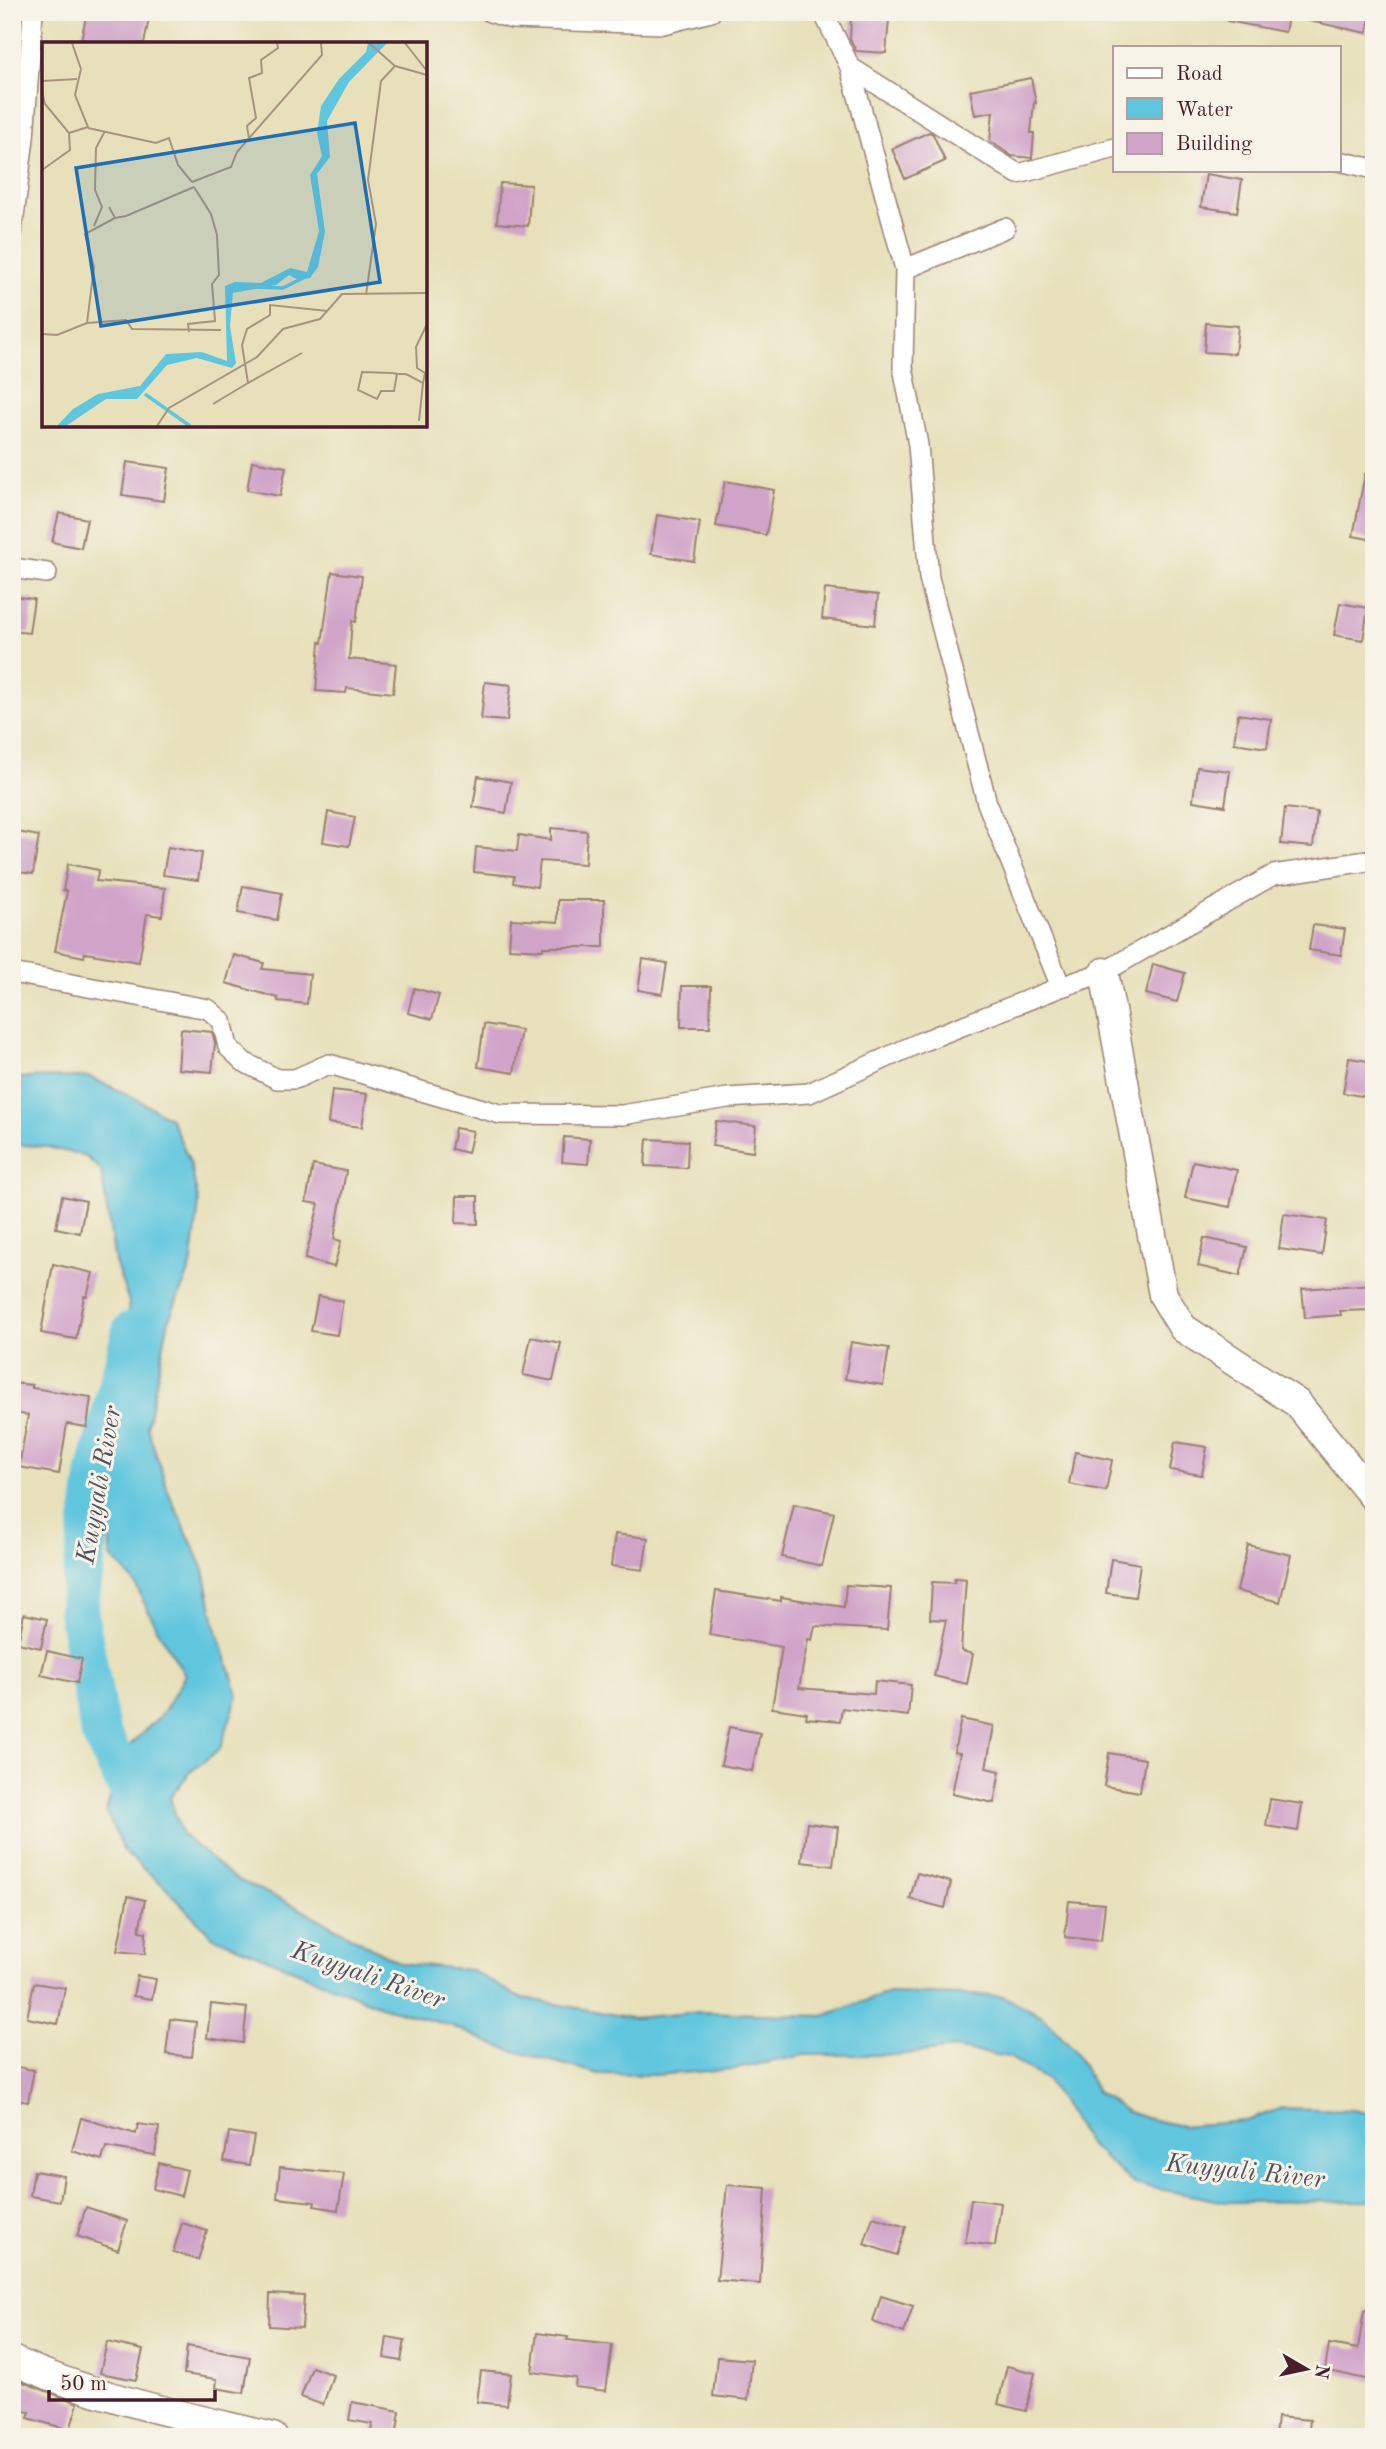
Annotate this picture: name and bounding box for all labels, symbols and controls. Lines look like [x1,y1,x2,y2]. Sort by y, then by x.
inset map [42,42,427,427]
legend [1113,46,1340,172]
text: Road [1176,64,1223,85]
text: Water [1176,100,1233,121]
text: Building [1176,134,1253,155]
water label: Kuyyali River [73,1403,127,1567]
water label: Kuyyali River [287,1937,449,2015]
water label: Kuyyali River [1163,2151,1327,2193]
north arrow [1270,2334,1340,2404]
scale bar [49,2358,215,2402]
text: N [1310,2363,1331,2380]
text: 50 m [60,2374,107,2395]

